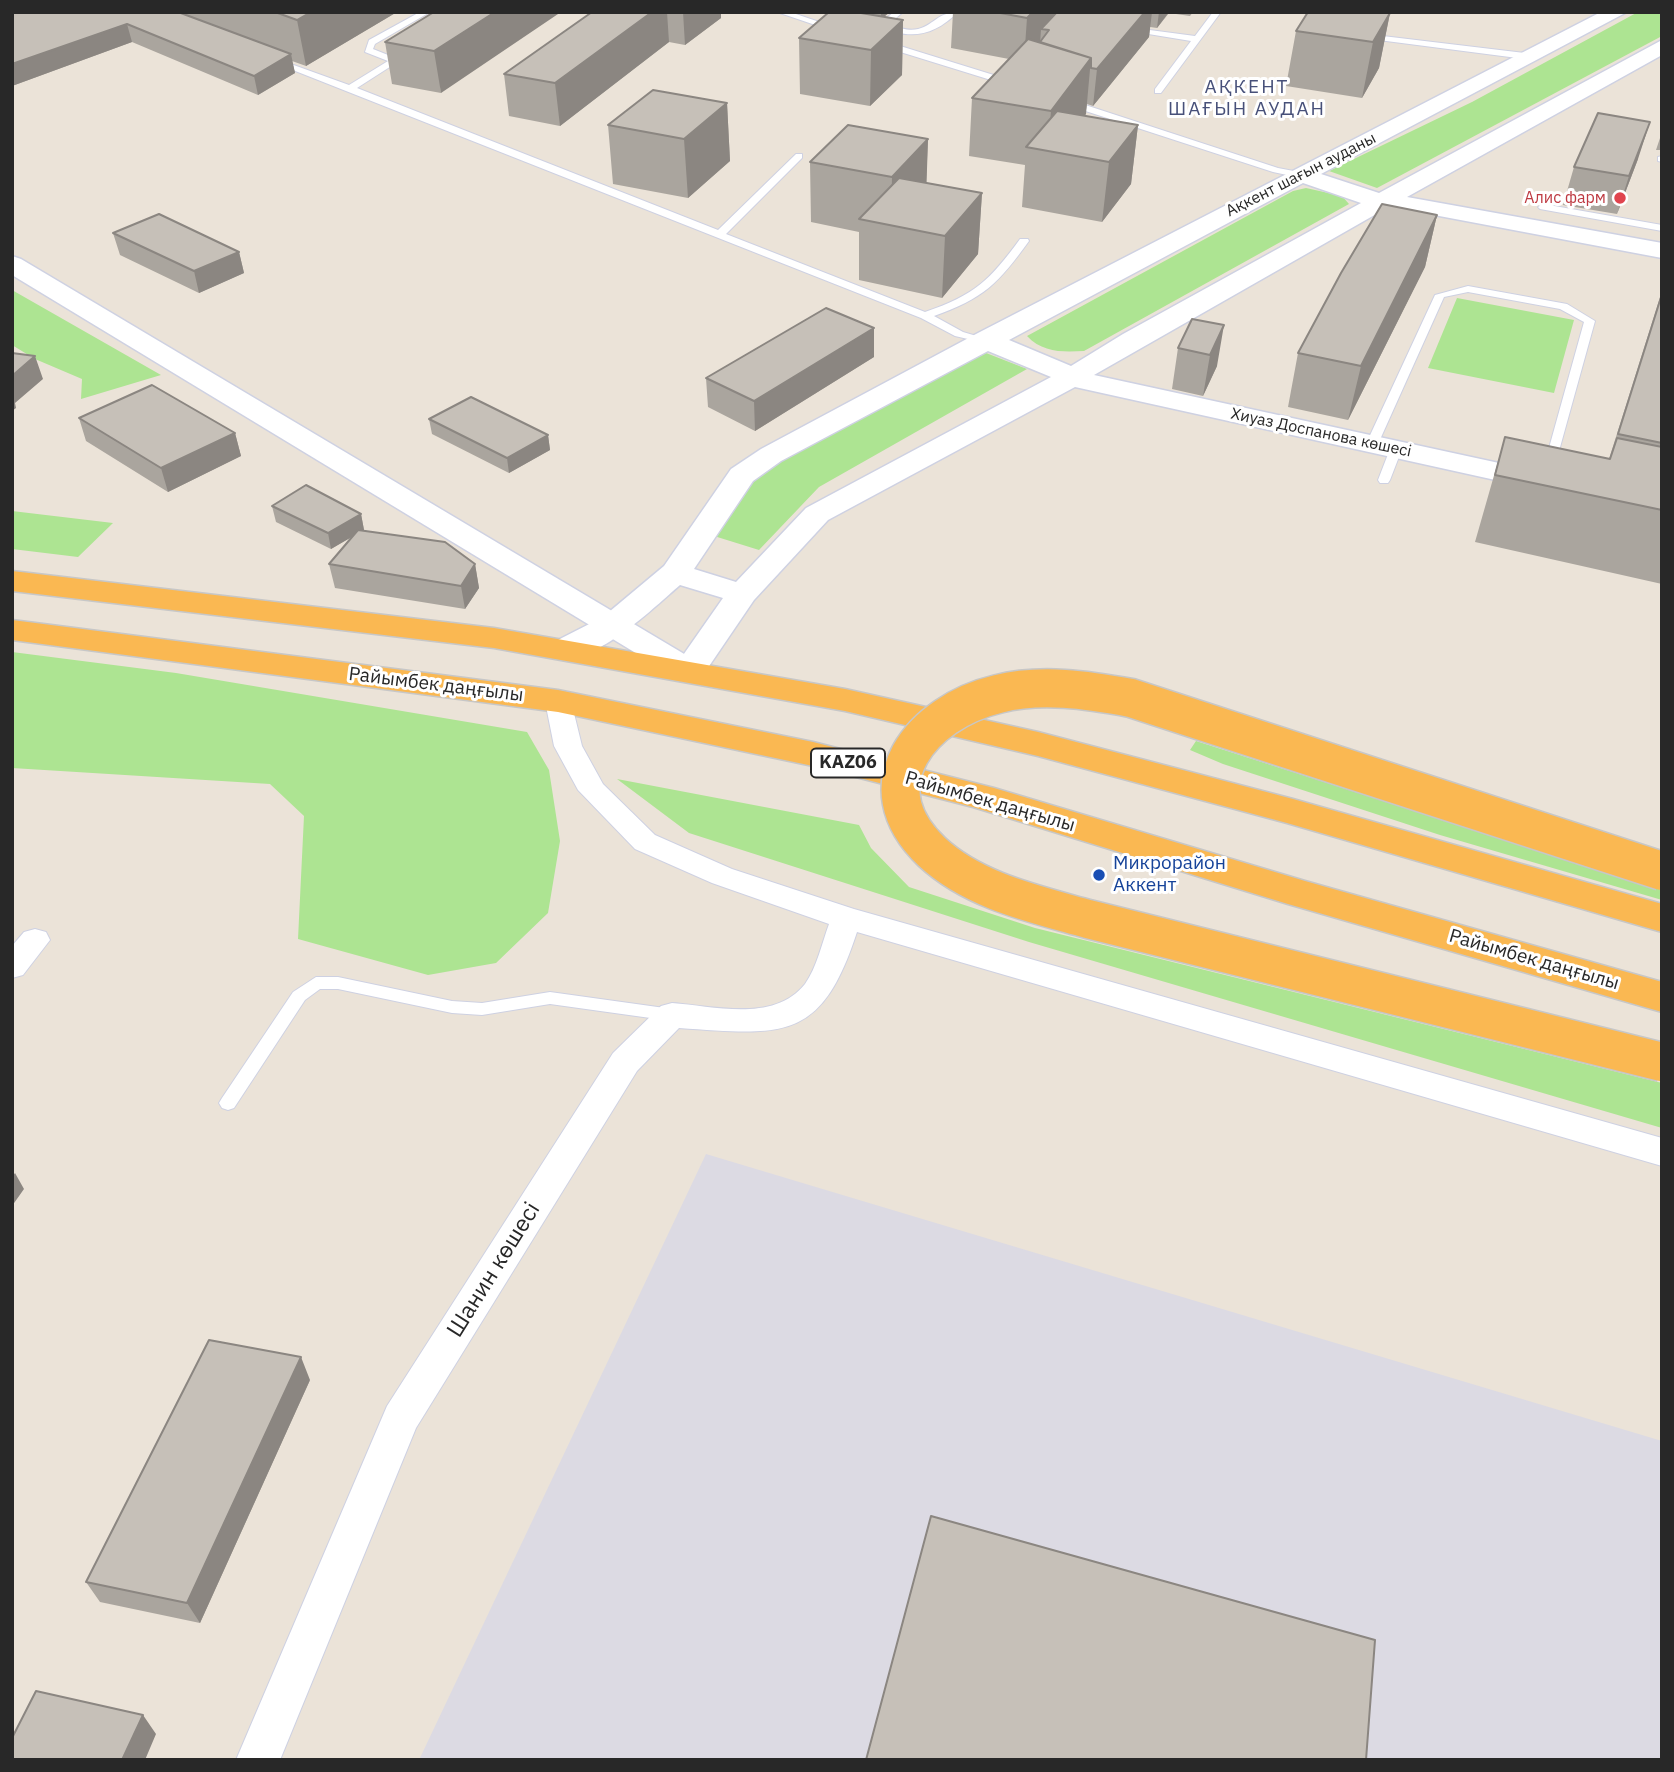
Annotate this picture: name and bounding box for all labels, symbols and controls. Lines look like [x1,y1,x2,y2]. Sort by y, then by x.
district label: АҚКЕНТ ШАҒЫН АУДАН [1169,77,1325,121]
street label: Ақкент шағын ауданы [1223,129,1379,221]
place label: Алис фарм [1524,188,1606,208]
marker: Алис фарм [1612,190,1628,206]
street label: Хиуаз Доспанова көшесі [1229,404,1413,462]
street label: Райымбек даңғылы [347,663,525,707]
road number: KАZ06 [811,748,885,778]
street label: Райымбек даңғылы [902,767,1078,837]
place label: Микрорайон Аккент [1113,853,1226,897]
marker: Микрорайон Аккент [1091,867,1107,883]
street label: Райымбек даңғылы [1446,925,1622,995]
street label: Шанин көшесі [442,1198,546,1342]

